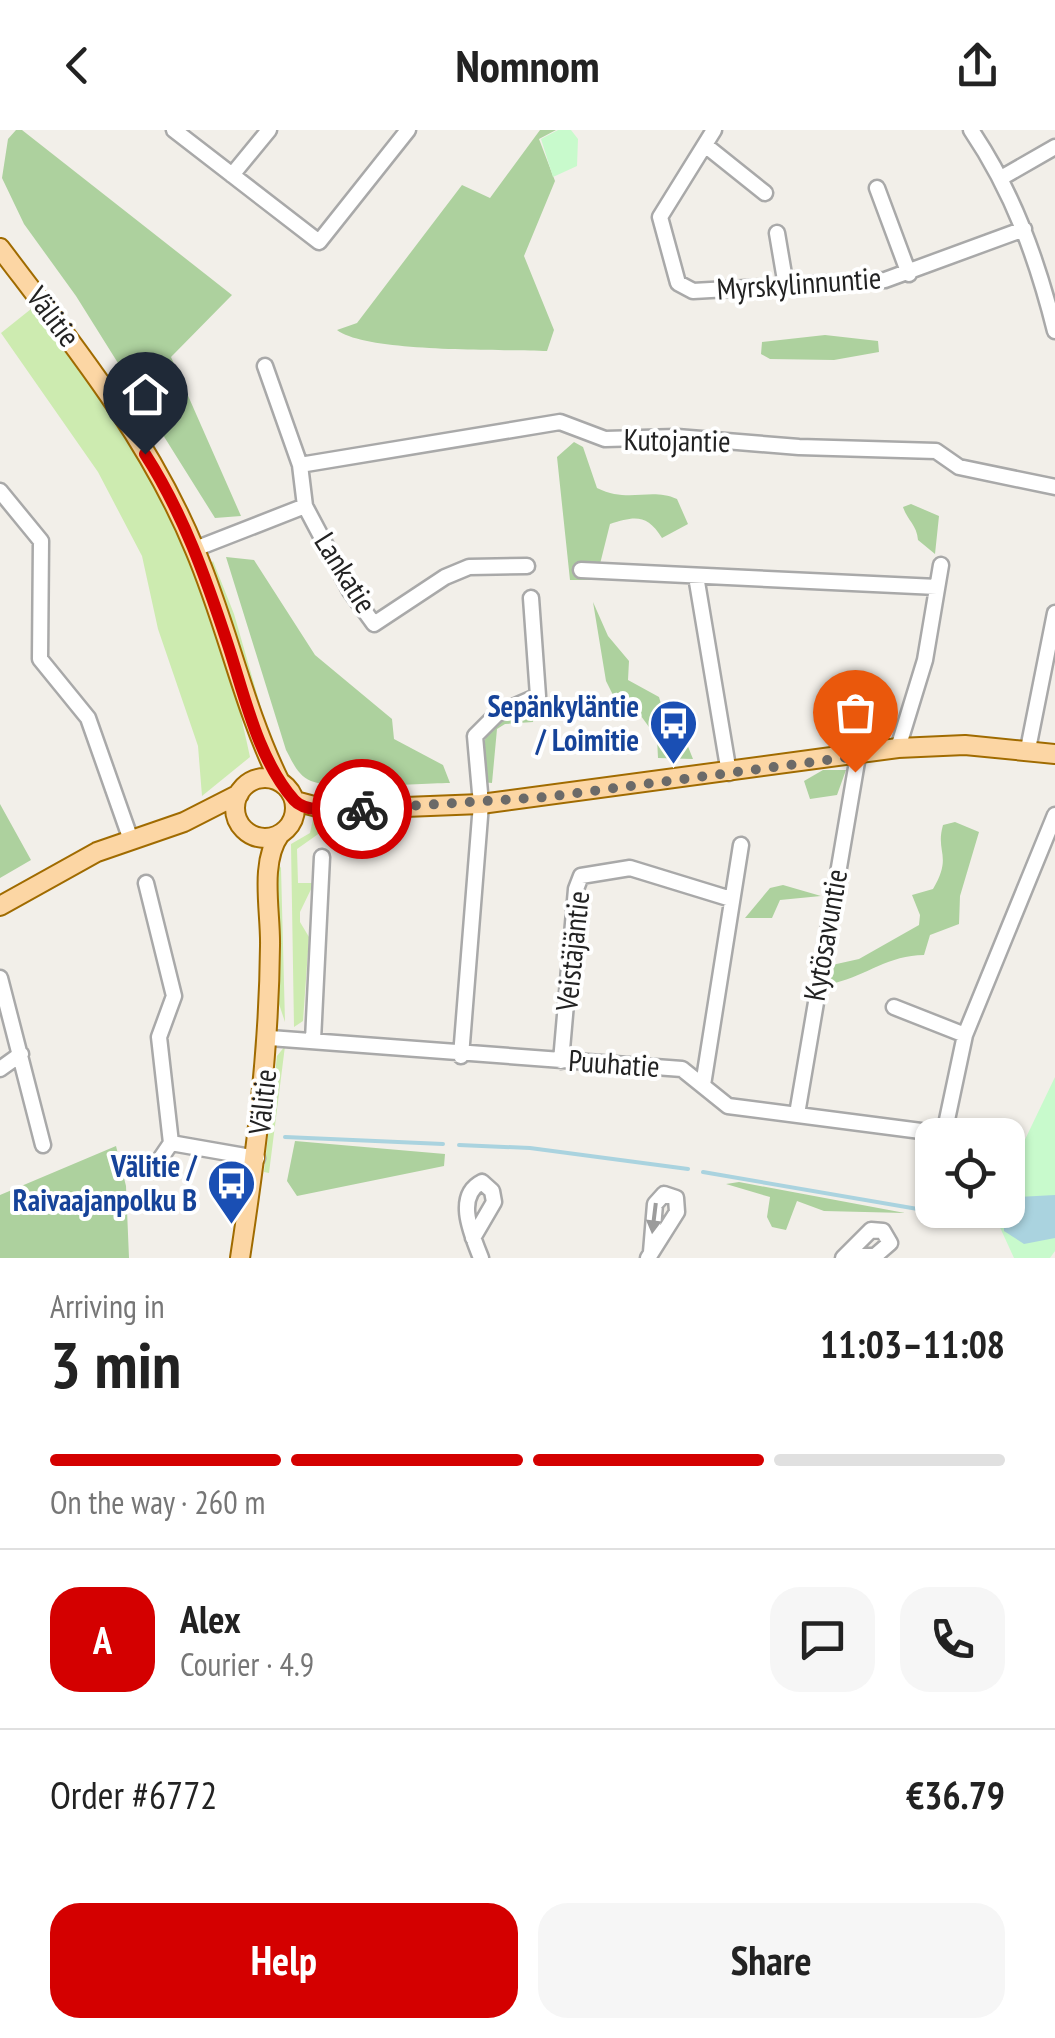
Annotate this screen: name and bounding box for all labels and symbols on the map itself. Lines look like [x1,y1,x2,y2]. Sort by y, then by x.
street label: Myrskylinnuntie [715,257,882,308]
street label: Välitie [18,277,89,354]
pin [103,352,188,455]
street label: Kutojantie [623,419,731,460]
street label: Lankatie [306,525,386,620]
pin [813,670,898,773]
place label: Sepänkyläntie / Loimitie [487,686,639,759]
bus stop icon: Sepänkyläntie / Loimitie [648,698,700,766]
courier [312,759,412,859]
street label: Kytösavuntie [794,866,855,1004]
street label: Veistäjäntie [546,889,597,1014]
street label: Puuhatie [567,1040,661,1085]
street label: Välitie [239,1067,284,1137]
place label: Välitie / Raivaajanpolku B [13,1146,199,1219]
bus stop icon: Välitie / Raivaajanpolku B [206,1158,258,1226]
one-way arrow [646,1203,662,1235]

